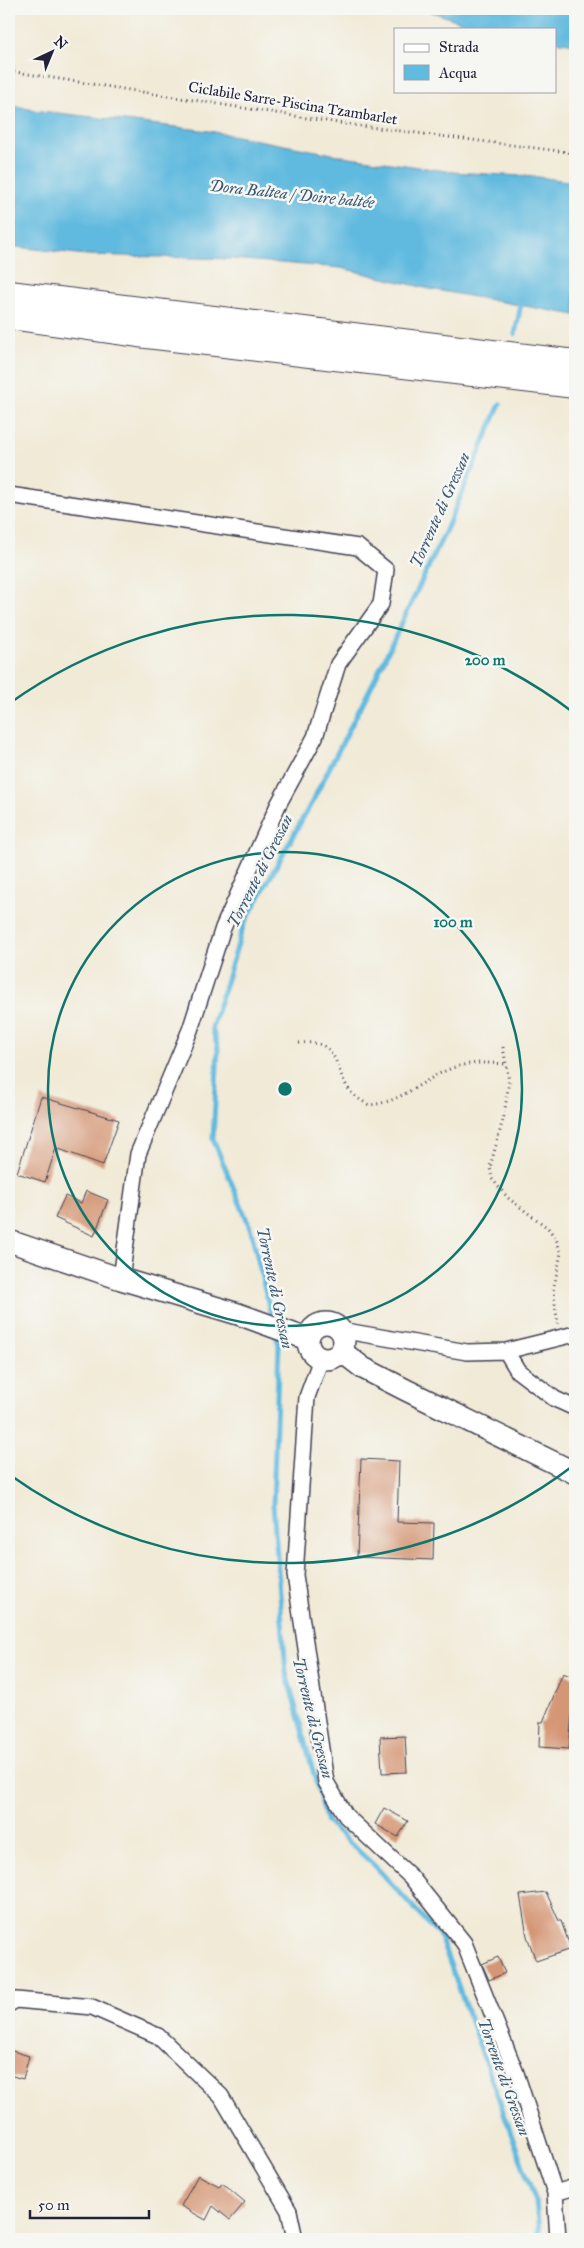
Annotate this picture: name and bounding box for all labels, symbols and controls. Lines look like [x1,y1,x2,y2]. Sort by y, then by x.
north arrow [28,28,78,78]
legend [394,28,556,92]
text: N [51,33,71,53]
text: Strada [439,38,479,56]
text: Acqua [438,64,478,83]
street label: Ciclabile Sarre-Piscina Tzambarlet [187,78,399,129]
water label: Dora Baltea / Doire baltée [209,176,376,212]
water label: Torrente di Gressan [406,449,474,570]
text: 200 m [465,651,506,669]
water label: Torrente di Gressan [223,811,297,931]
text: 100 m [433,913,473,931]
centre of rings [276,1080,294,1098]
water label: Torrente di Gressan [253,1225,297,1351]
water label: Torrente di Gressan [289,1656,337,1781]
water label: Torrente di Gressan [474,2016,534,2139]
scale bar [30,2188,149,2220]
text: 50 m [38,2196,70,2214]

